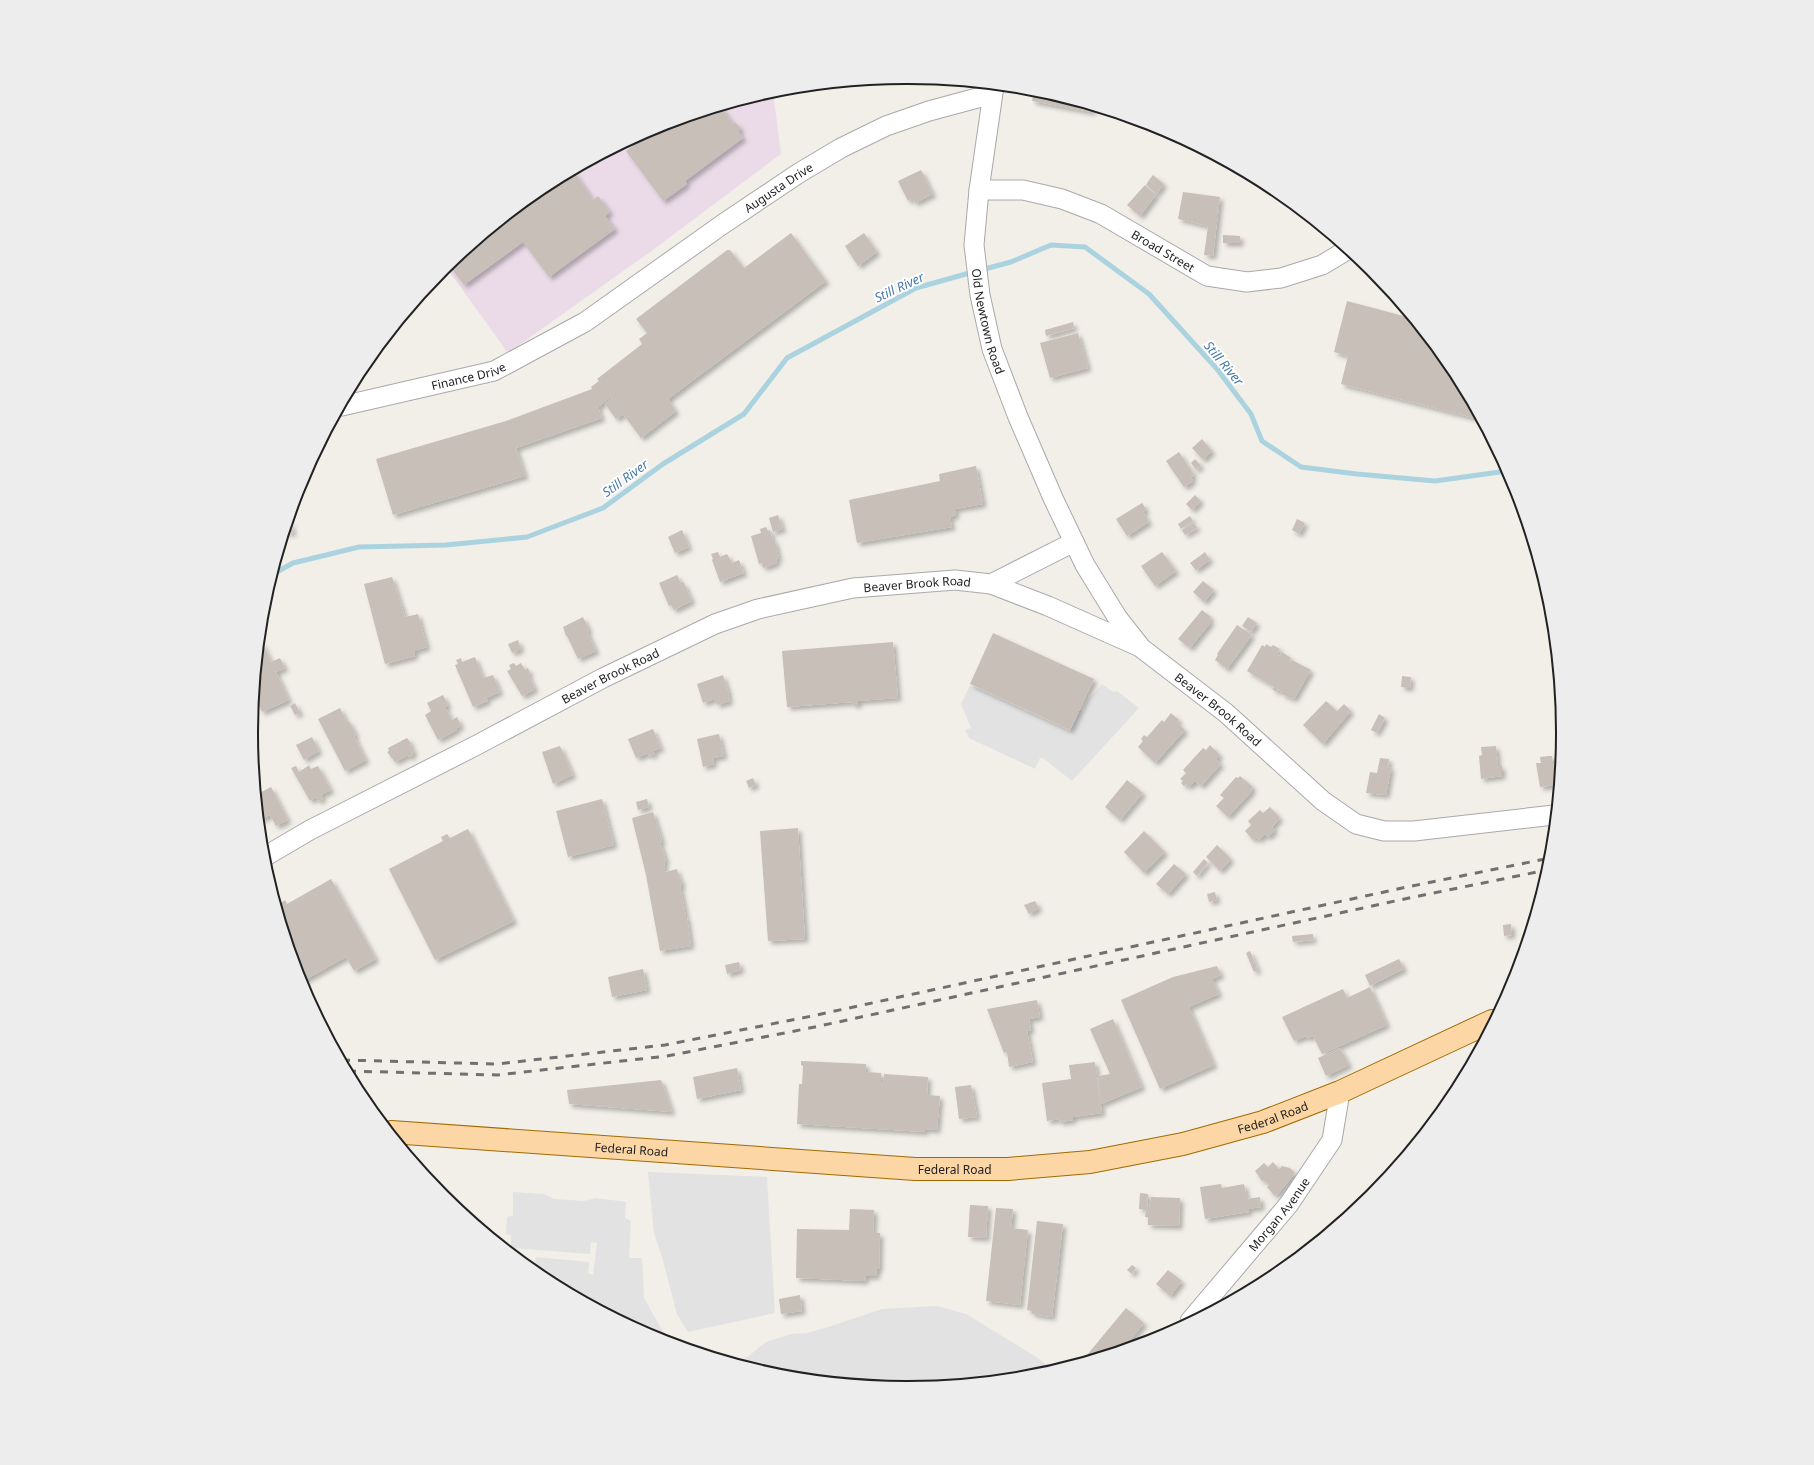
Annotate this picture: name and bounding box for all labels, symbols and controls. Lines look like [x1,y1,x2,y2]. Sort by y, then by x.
street label: Augusta Drive [740,158,816,216]
street label: Broad Street [1129,225,1199,276]
water label: Still River [871,267,928,306]
street label: Old Newtown Road [968,267,1009,376]
water label: Still River [1200,337,1248,390]
street label: Finance Drive [430,358,509,394]
water label: Still River [598,455,652,501]
street label: Beaver Brook Road [863,571,972,596]
street label: Beaver Brook Road [558,644,662,707]
street label: Beaver Brook Road [1171,668,1265,750]
street label: Federal Road [1236,1097,1310,1137]
street label: Federal Road [594,1138,669,1160]
street label: Federal Road [918,1161,992,1178]
street label: Morgan Avenue [1244,1174,1313,1255]

